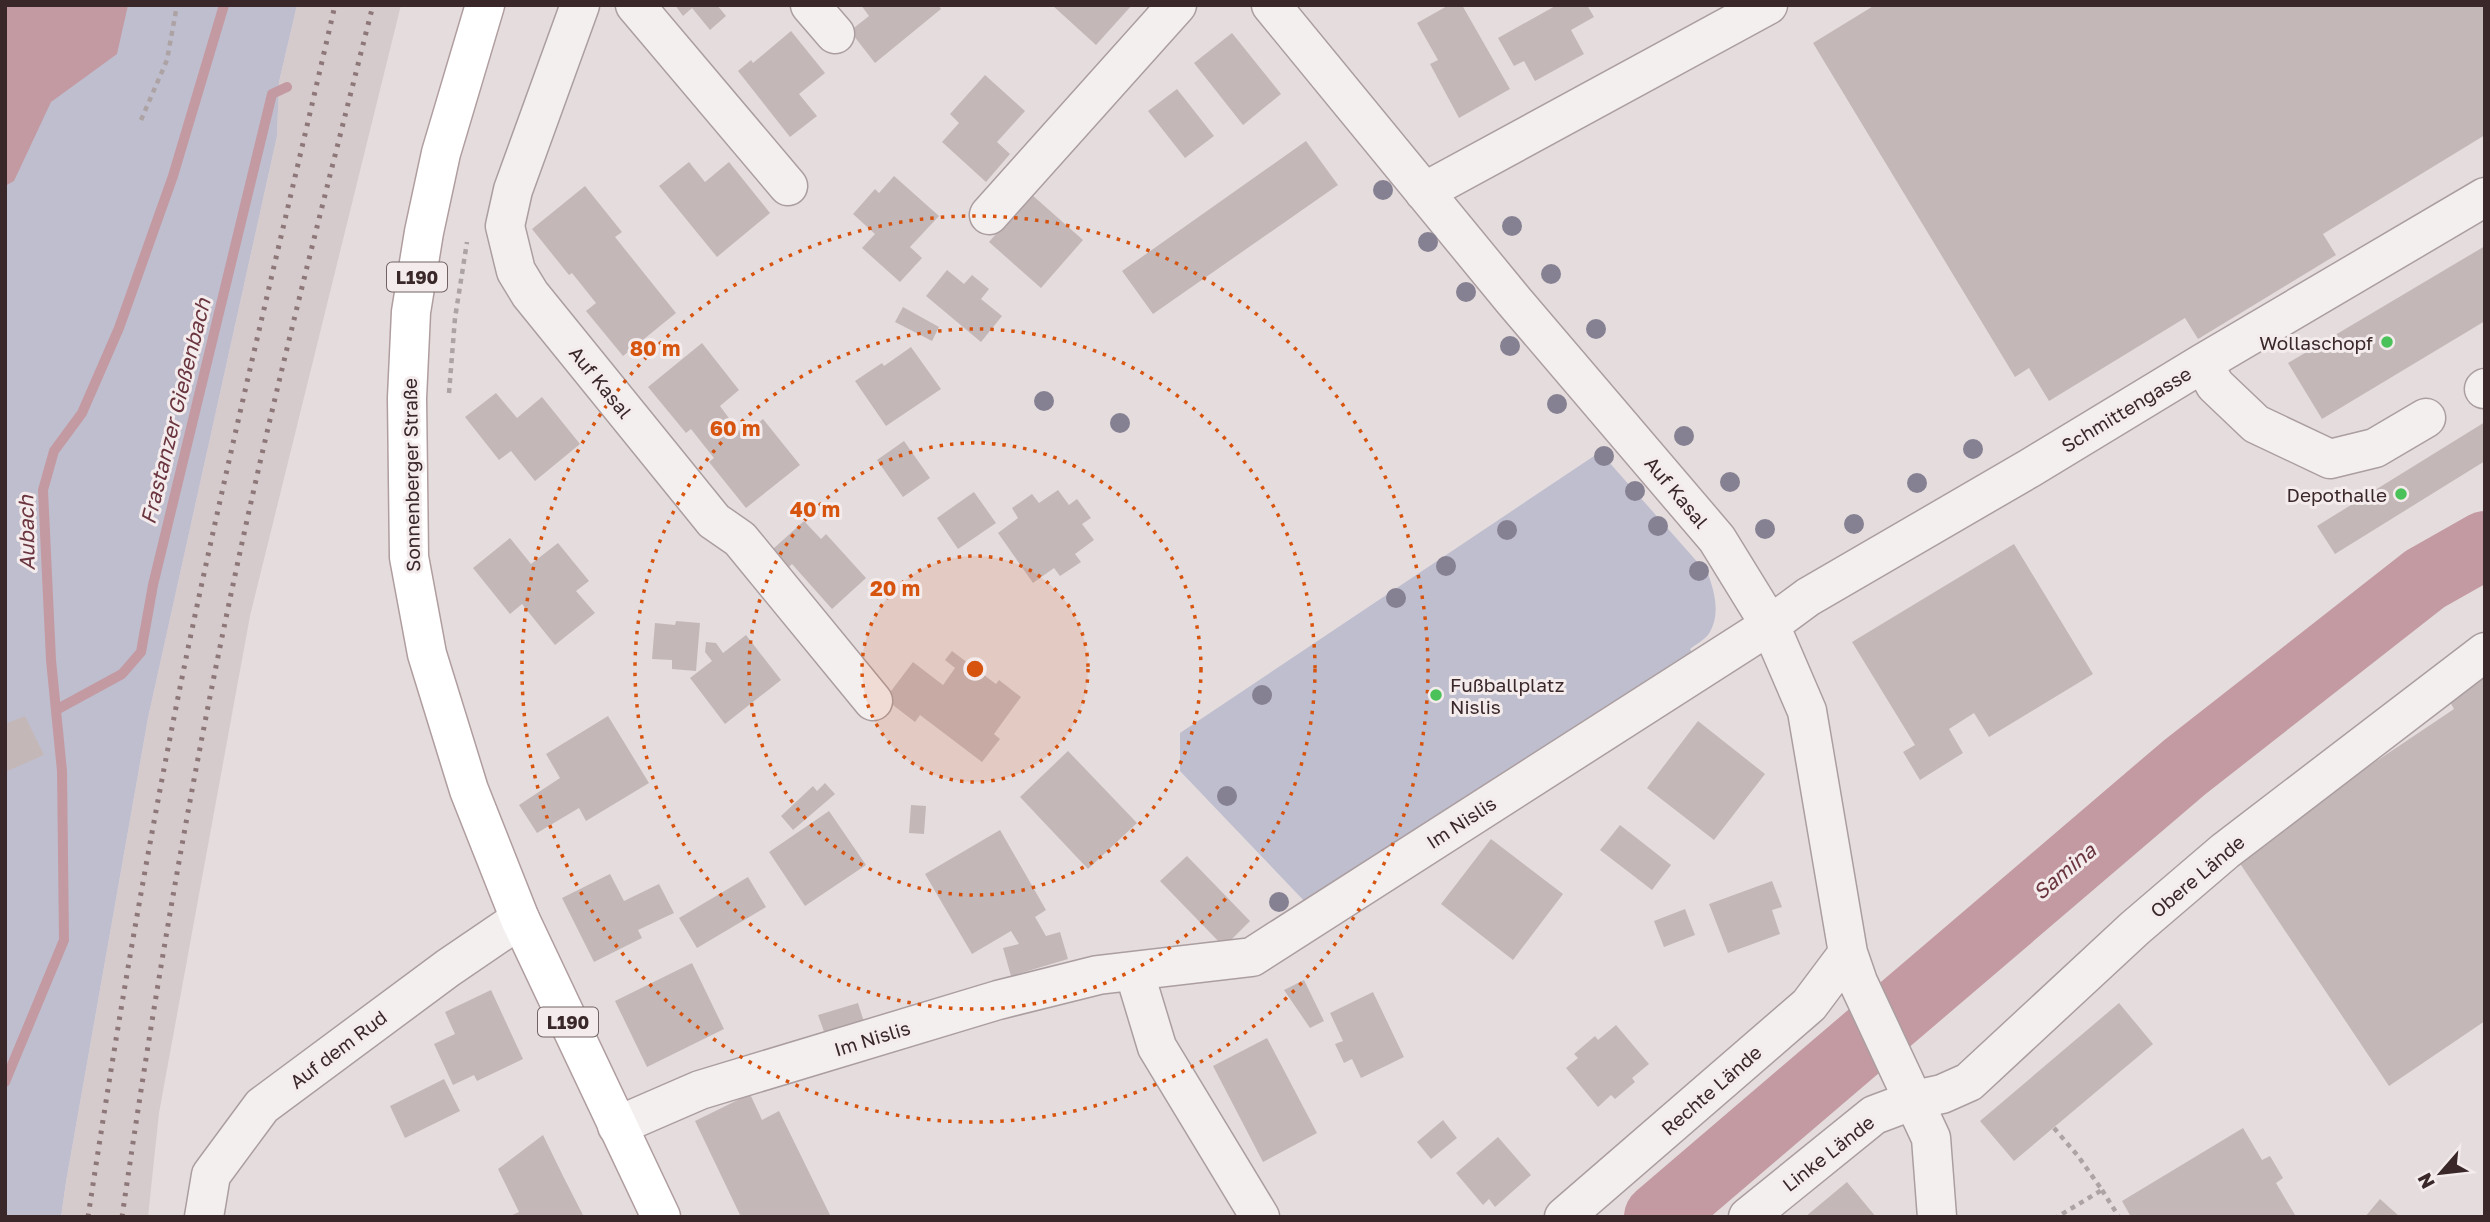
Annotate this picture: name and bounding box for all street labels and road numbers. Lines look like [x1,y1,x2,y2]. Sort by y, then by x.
road number: L190 [387,262,447,292]
street label: Auf Kasal [565,341,637,423]
street label: Schmittengasse [2057,361,2195,457]
street label: Sonnenberger Straße [398,378,424,572]
street label: Auf Kasal [1641,452,1713,532]
street label: Im Nislis [1422,791,1500,853]
street label: Obere Lände [2145,830,2249,922]
street label: Auf dem Rud [285,1005,391,1093]
road number: L190 [538,1007,598,1036]
street label: Im Nislis [831,1016,913,1060]
street label: Rechte Lände [1656,1040,1766,1140]
street label: Linke Lände [1778,1110,1878,1196]

